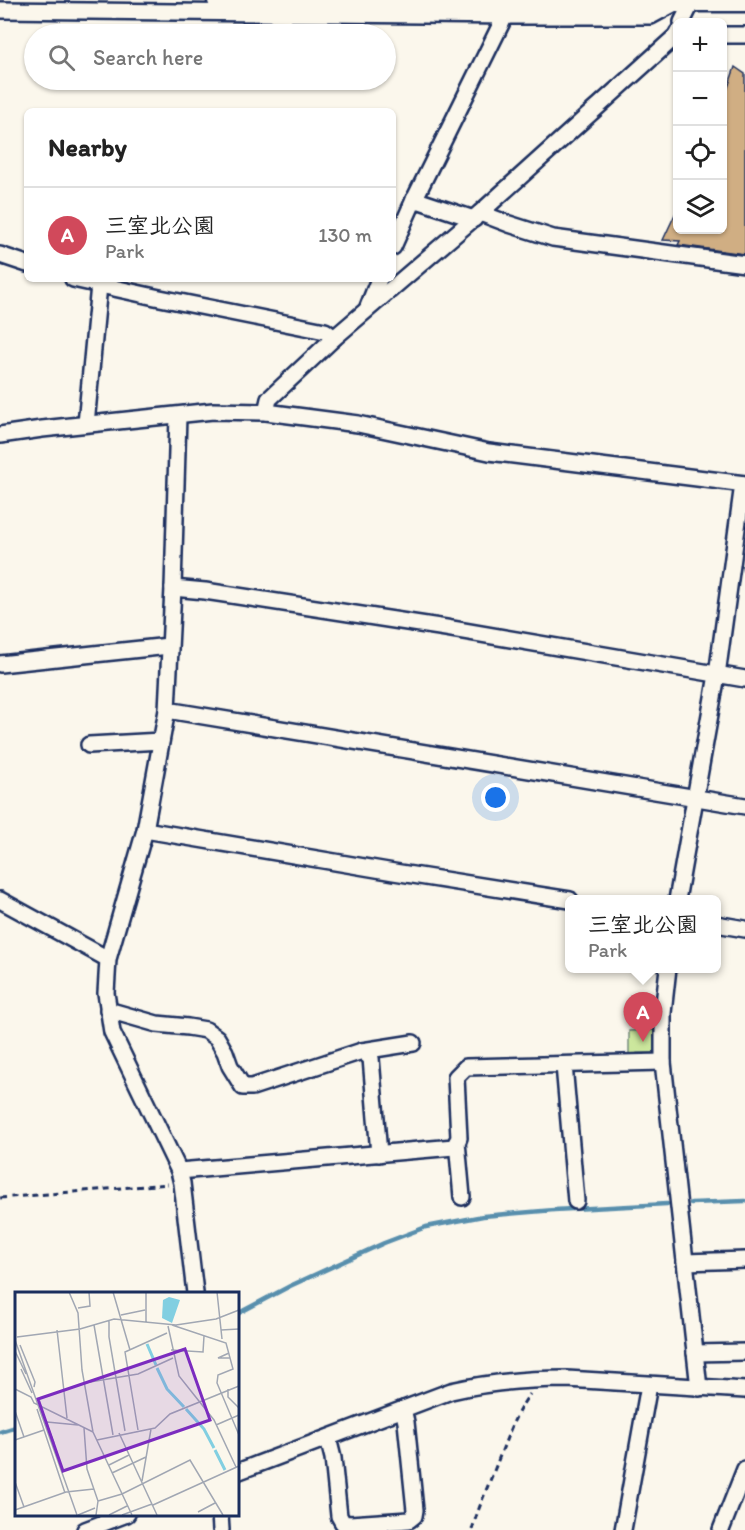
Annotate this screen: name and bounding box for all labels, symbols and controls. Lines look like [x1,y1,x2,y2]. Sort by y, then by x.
map controls [673,18,727,234]
button: + [673,18,727,72]
search box [24,24,396,90]
icon: search [45,41,78,74]
text: Search here [93,44,203,71]
button: − [673,72,727,126]
button: locate [673,126,727,180]
text: Nearby [48,131,127,163]
button: layers [673,180,727,234]
text: 三室北公園 [105,212,215,239]
text: A [61,223,74,247]
text: 130 m [318,223,372,247]
text: Park [105,239,144,263]
your location [481,783,510,812]
popup [565,895,721,973]
text: 三室北公園 [588,911,698,938]
text: Park [588,938,627,962]
pin: A [624,992,662,1042]
inset map [15,1292,238,1515]

